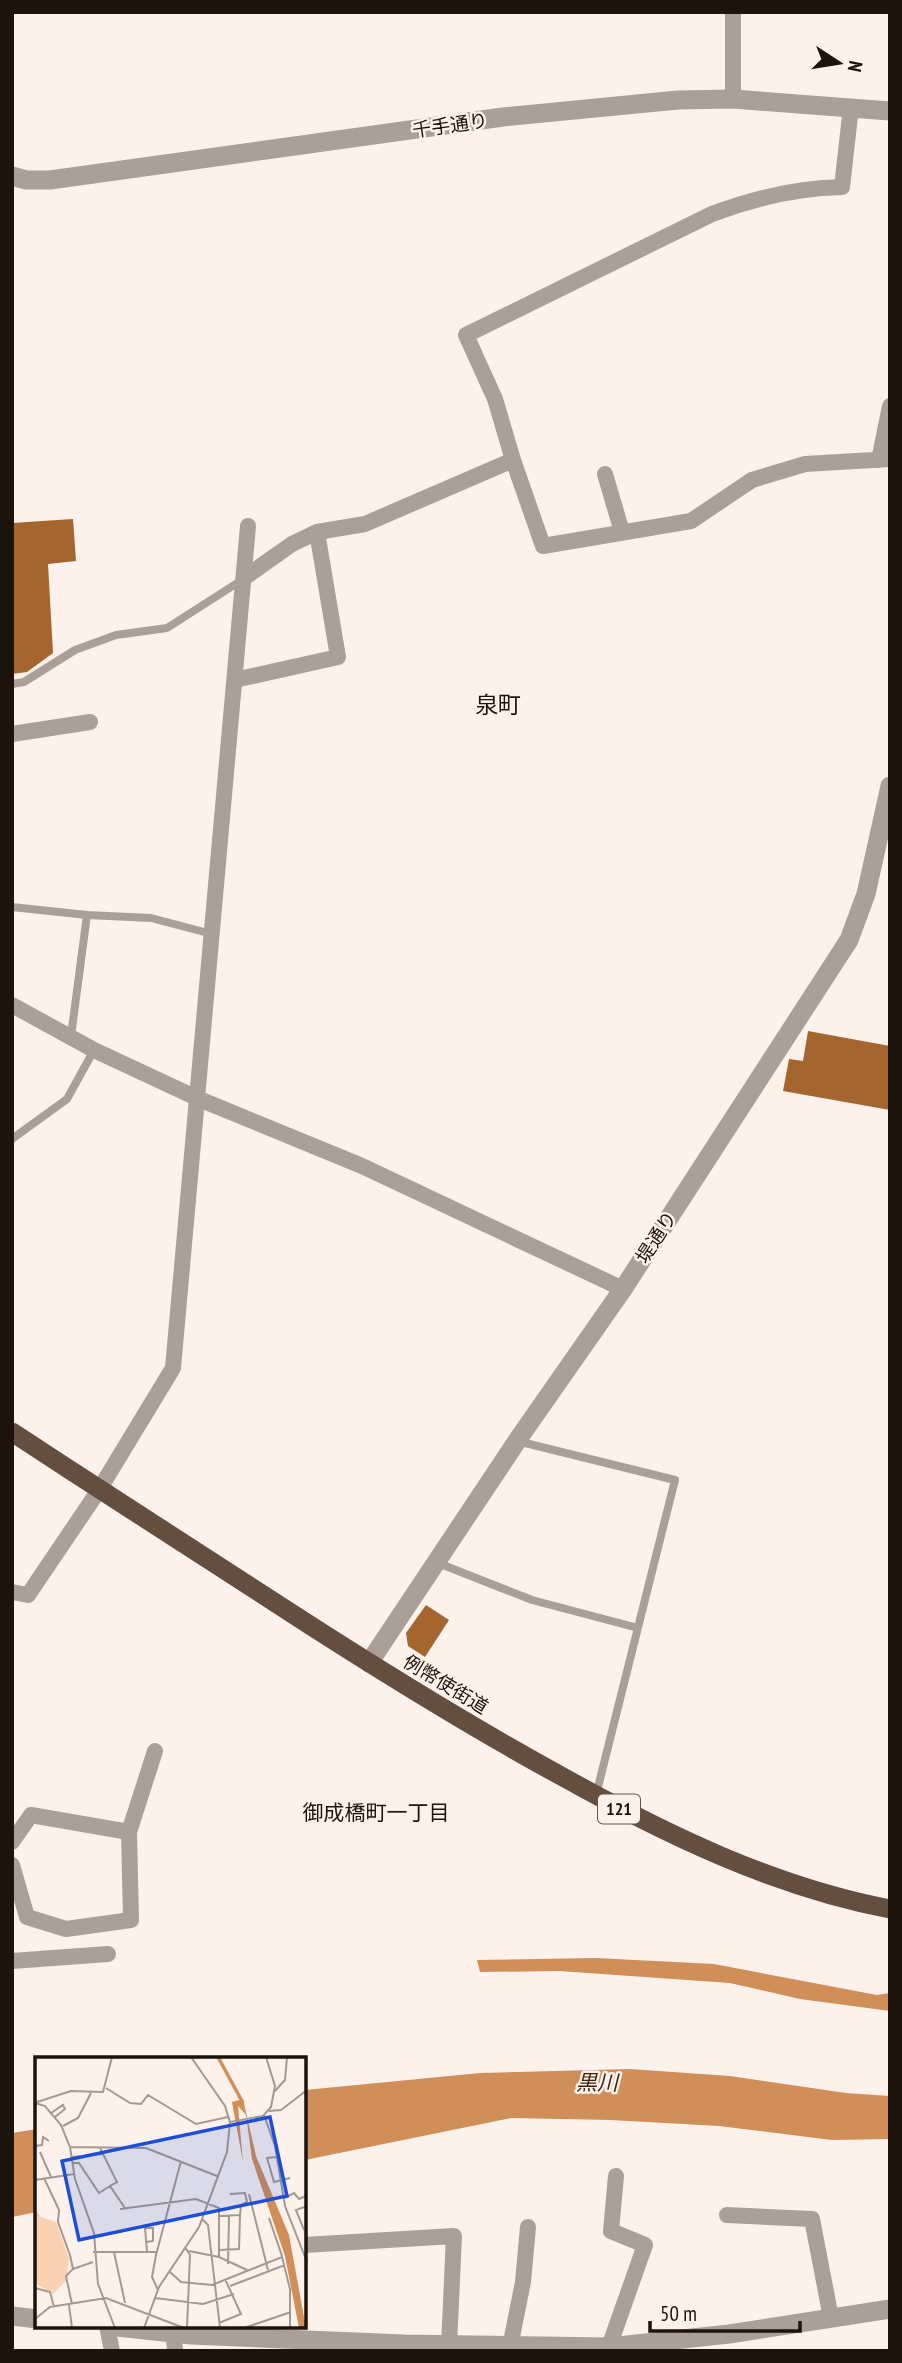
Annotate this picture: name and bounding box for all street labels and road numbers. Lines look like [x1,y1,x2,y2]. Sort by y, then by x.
street label: 千手通り [411,108,489,142]
street label: 堤通り [630,1207,682,1267]
street label: 例幣使街道 [399,1649,493,1719]
road number: 121 [598,1795,640,1824]

